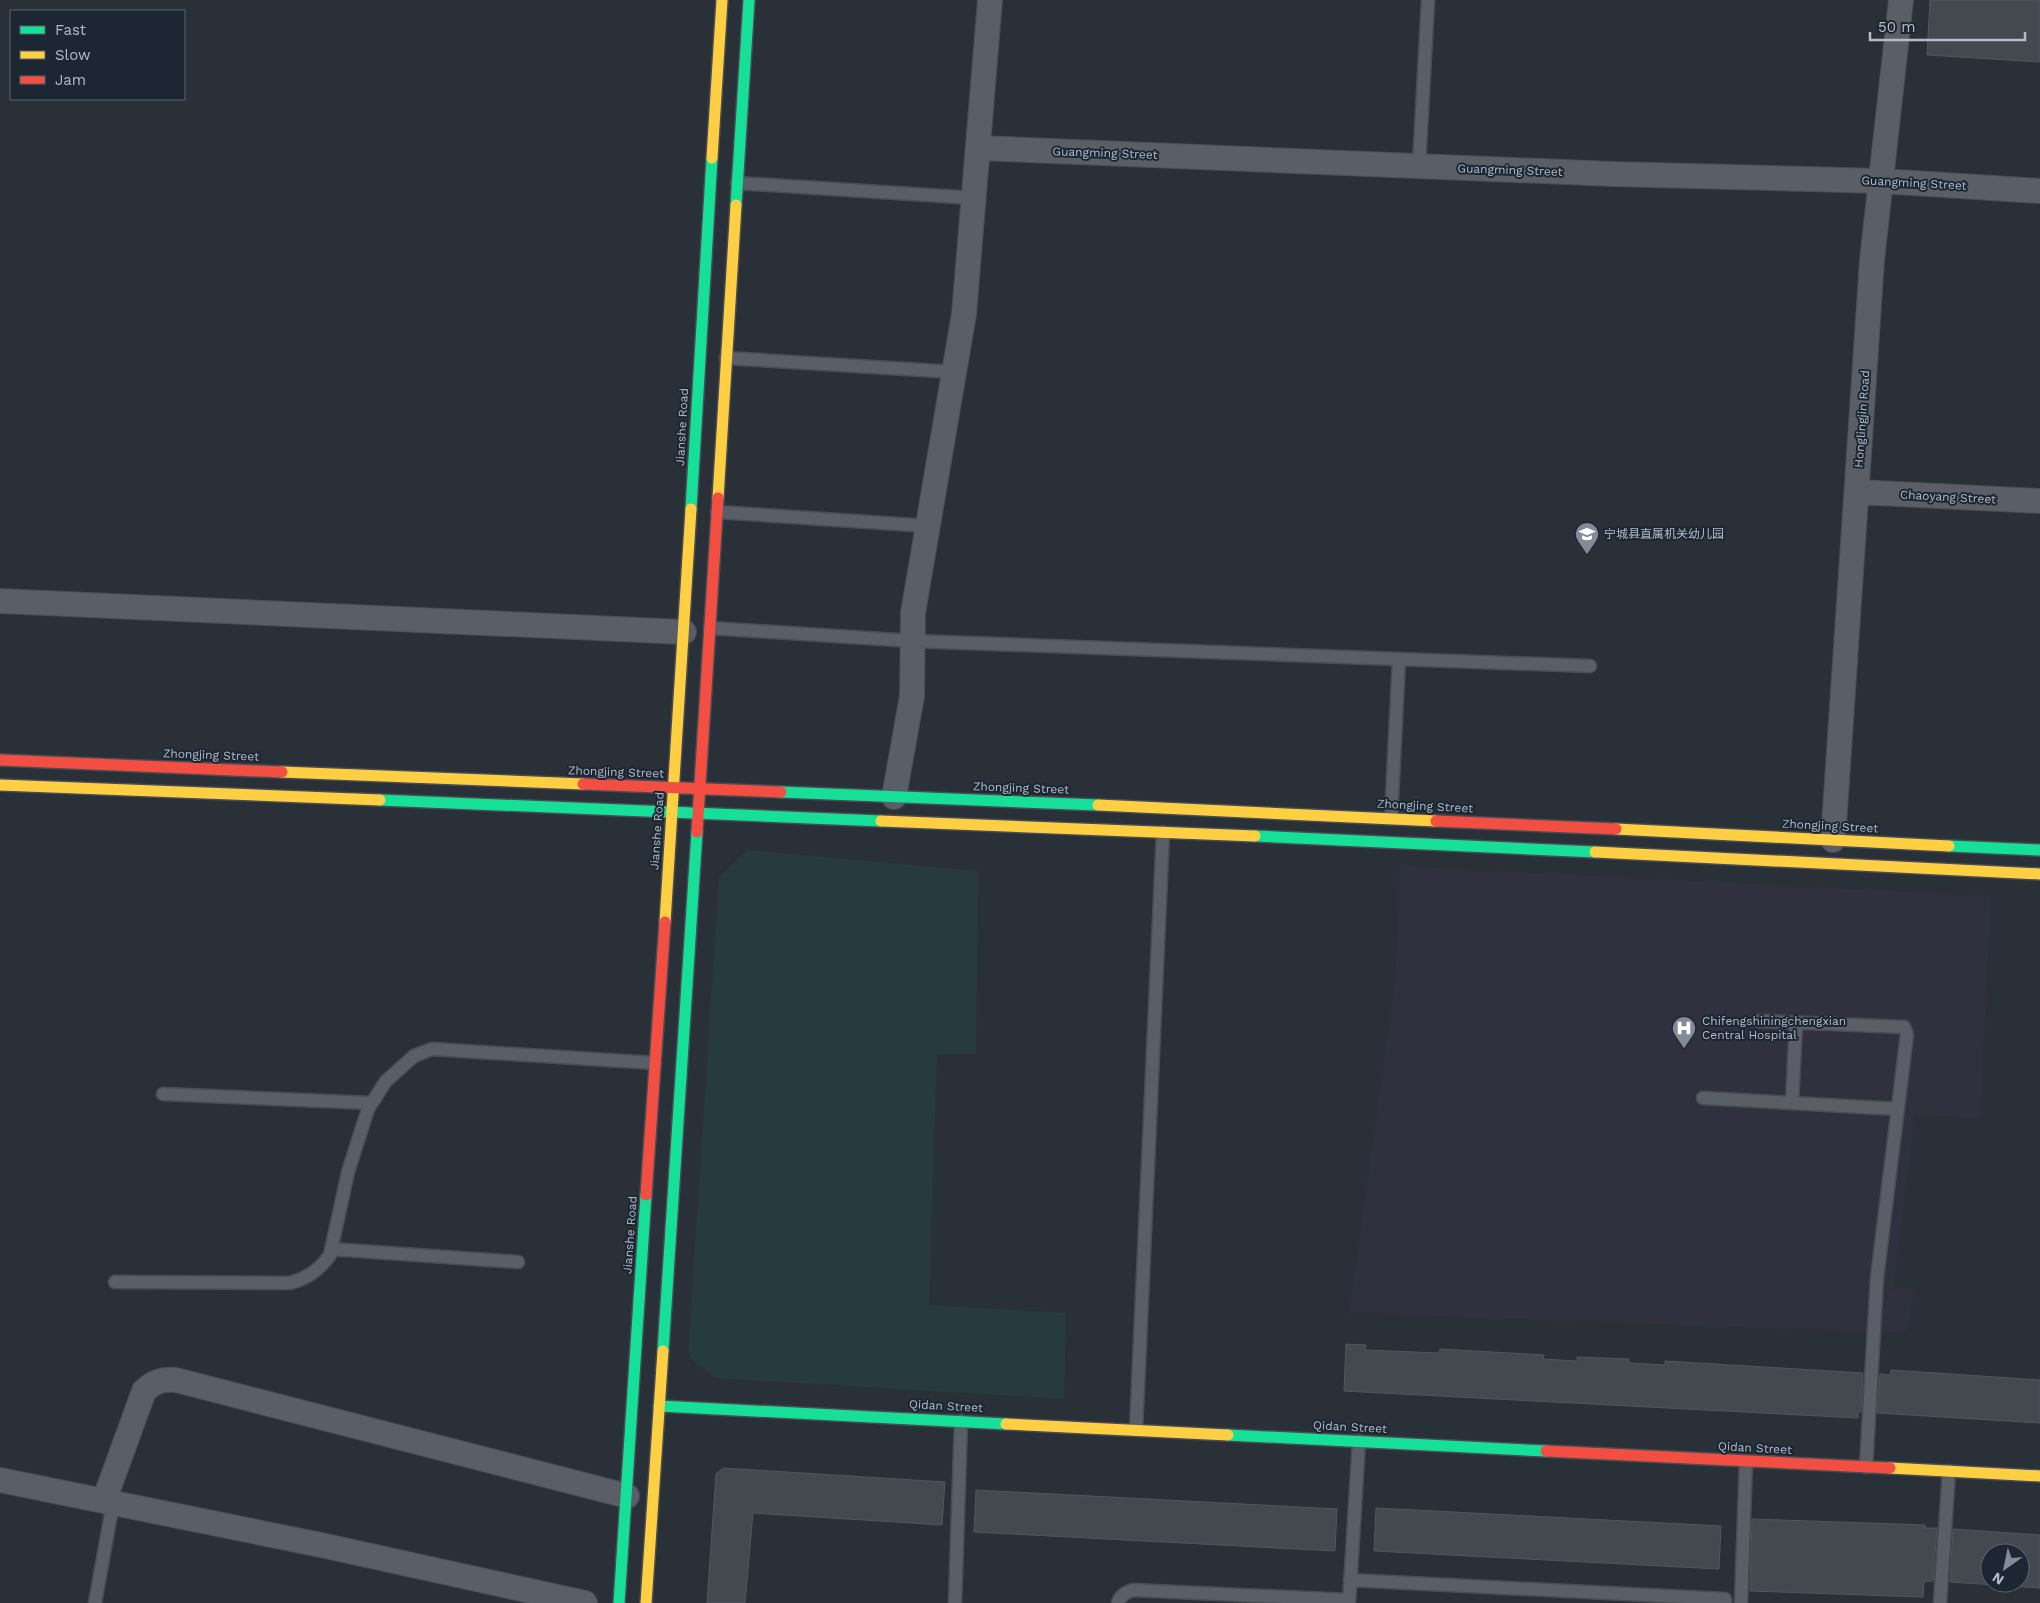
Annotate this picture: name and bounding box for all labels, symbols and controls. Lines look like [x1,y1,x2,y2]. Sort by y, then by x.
legend [10,10,185,100]
scale bar [1870,10,2025,42]
text: 50 m [1878,18,1915,36]
text: Fast [55,21,87,39]
text: Slow [55,46,91,64]
text: Jam [55,71,86,89]
street label: Guangming Street [1052,144,1158,162]
street label: Guangming Street [1457,161,1563,179]
street label: Guangming Street [1861,173,1967,193]
street label: Honglingjin Road [1852,370,1872,468]
street label: Jianshe Road [673,388,691,466]
street label: Chaoyang Street [1900,487,1996,507]
school or university icon: 宁城县直属机关幼儿园 [1574,521,1600,555]
place label: 宁城县直属机关幼儿园 [1604,527,1724,541]
street label: Zhongjing Street [163,746,259,764]
street label: Zhongjing Street [568,763,664,781]
street label: Zhongjing Street [973,779,1069,797]
street label: Jianshe Road [647,791,667,871]
street label: Zhongjing Street [1376,796,1474,816]
street label: Zhongjing Street [1781,816,1879,836]
place label: Chifengshiningchengxian Central Hospital [1702,1014,1846,1042]
hospital icon: Chifengshiningchengxian Central Hospital [1671,1015,1697,1049]
street label: Jianshe Road [620,1195,640,1275]
street label: Qidan Street [909,1397,983,1415]
street label: Qidan Street [1313,1418,1387,1436]
street label: Qidan Street [1718,1439,1792,1457]
north arrow [1980,1543,2030,1593]
text: N [1989,1569,2007,1588]

